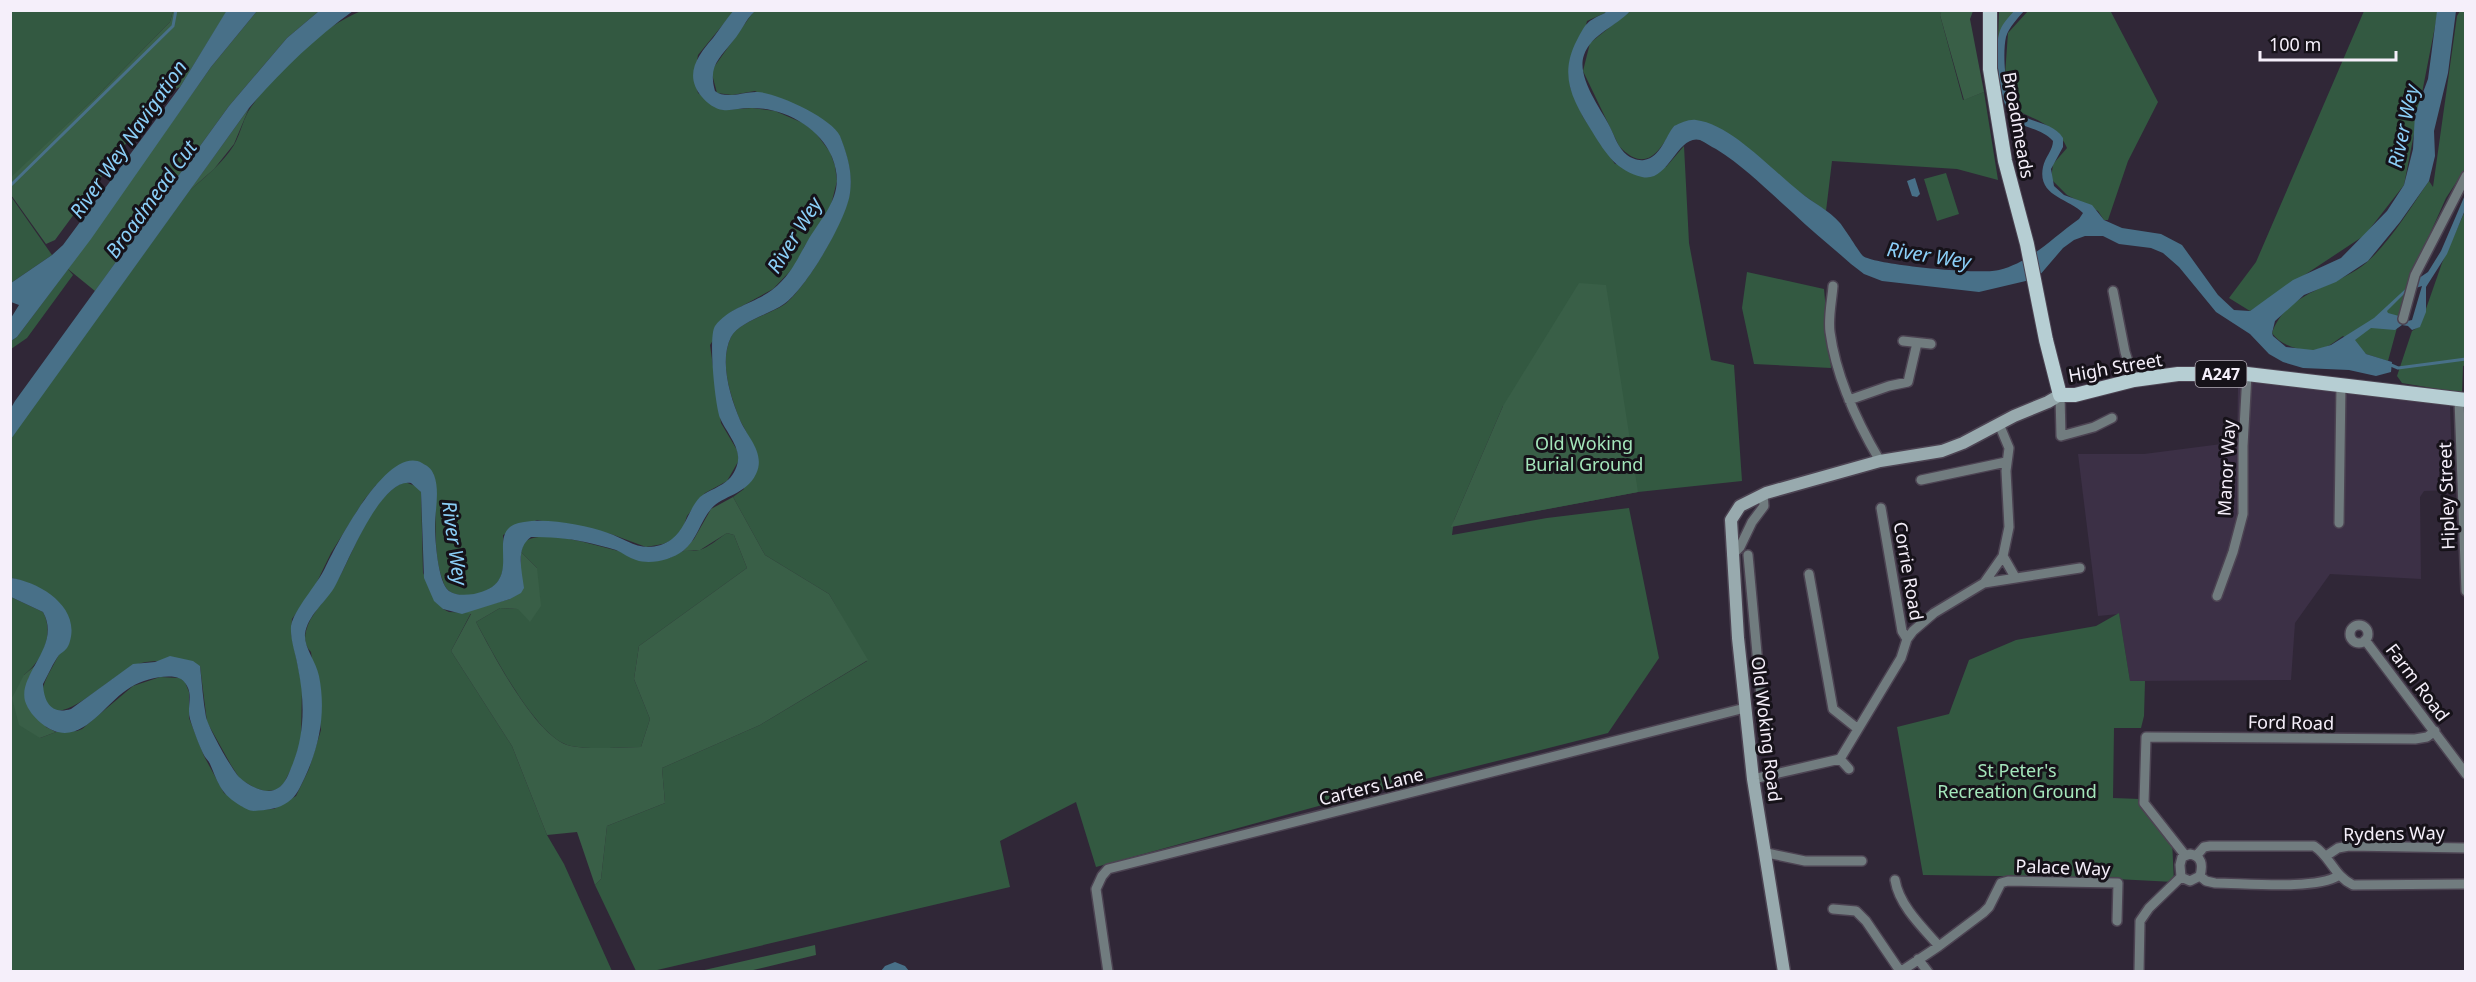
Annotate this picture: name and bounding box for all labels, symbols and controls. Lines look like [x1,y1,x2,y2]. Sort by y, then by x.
scale bar [2260,24,2396,62]
text: 100 m [2269,32,2321,56]
water label: River Wey Navigation [63,54,193,224]
street label: Broadmeads [1998,70,2040,180]
water label: River Wey [2381,80,2425,170]
water label: Broadmead Cut [99,134,204,263]
water label: River Wey [760,191,829,278]
water label: River Wey [1885,235,1975,275]
street label: High Street [2066,347,2164,387]
road number: A247 [2196,361,2246,387]
street label: Manor Way [2211,419,2241,517]
park label: Old Woking Burial Ground [1525,431,1643,476]
street label: Hipley Street [2432,441,2460,550]
water label: River Wey [436,499,474,588]
street label: Corrie Road [1889,520,1929,622]
street label: Farm Road [2381,638,2455,726]
street label: Old Woking Road [1746,655,1788,803]
street label: Ford Road [2248,709,2334,735]
park label: St Peter's Recreation Ground [1937,758,2097,803]
street label: Carters Lane [1316,761,1426,811]
street label: Rydens Way [2343,820,2446,846]
street label: Palace Way [2015,853,2112,881]

